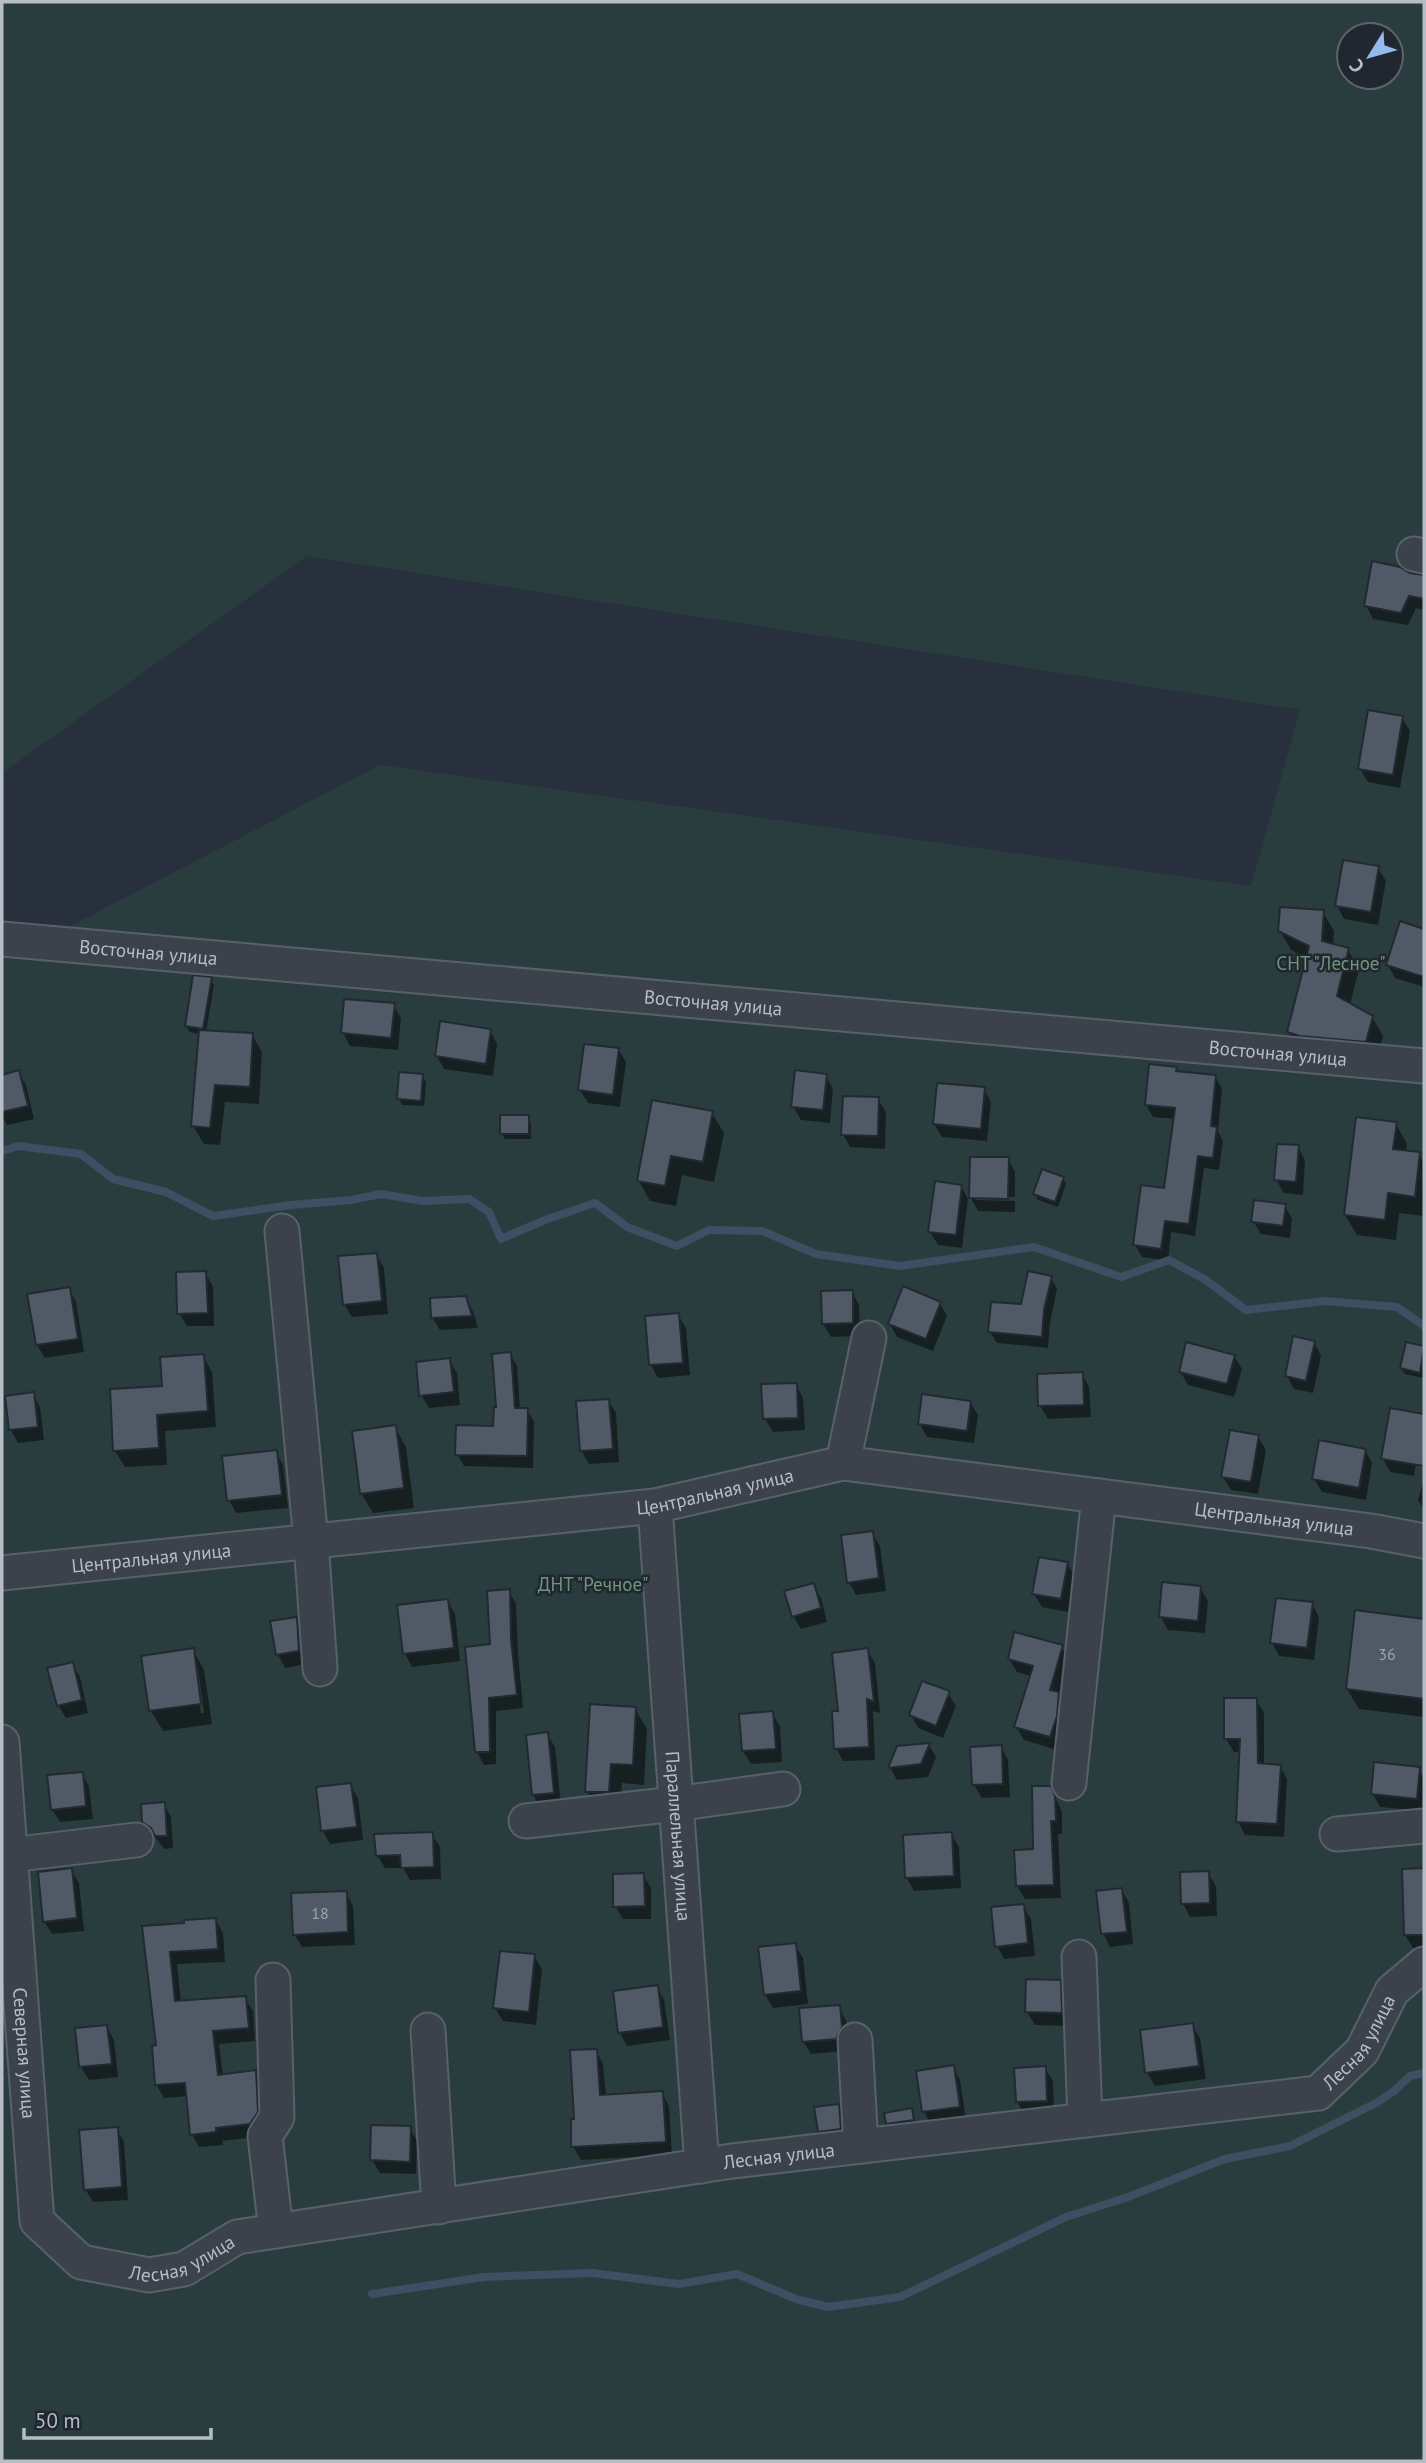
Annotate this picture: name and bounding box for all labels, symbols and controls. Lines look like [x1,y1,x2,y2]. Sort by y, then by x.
north arrow [1335,21,1405,91]
text: С [1343,54,1369,78]
street label: Восточная улица [78,934,218,970]
park label: СНТ "Лесное" [1276,951,1386,975]
street label: Восточная улица [643,984,783,1021]
street label: Восточная улица [1208,1035,1348,1071]
street label: Центральная улица [635,1463,796,1520]
street label: Центральная улица [1193,1496,1355,1541]
street label: Центральная улица [70,1538,232,1578]
park label: ДНТ "Речное" [538,1572,648,1596]
house number: 36 [1378,1644,1396,1664]
street label: Параллельная улица [660,1750,697,1922]
house number: 18 [311,1903,329,1923]
street label: Северная улица [8,1987,41,2120]
street label: Лесная улица [1316,1991,1400,2095]
street label: Лесная улица [720,2137,836,2174]
street label: Лесная улица [126,2229,239,2287]
scale bar [24,2396,212,2440]
text: 50 m [35,2407,81,2434]

